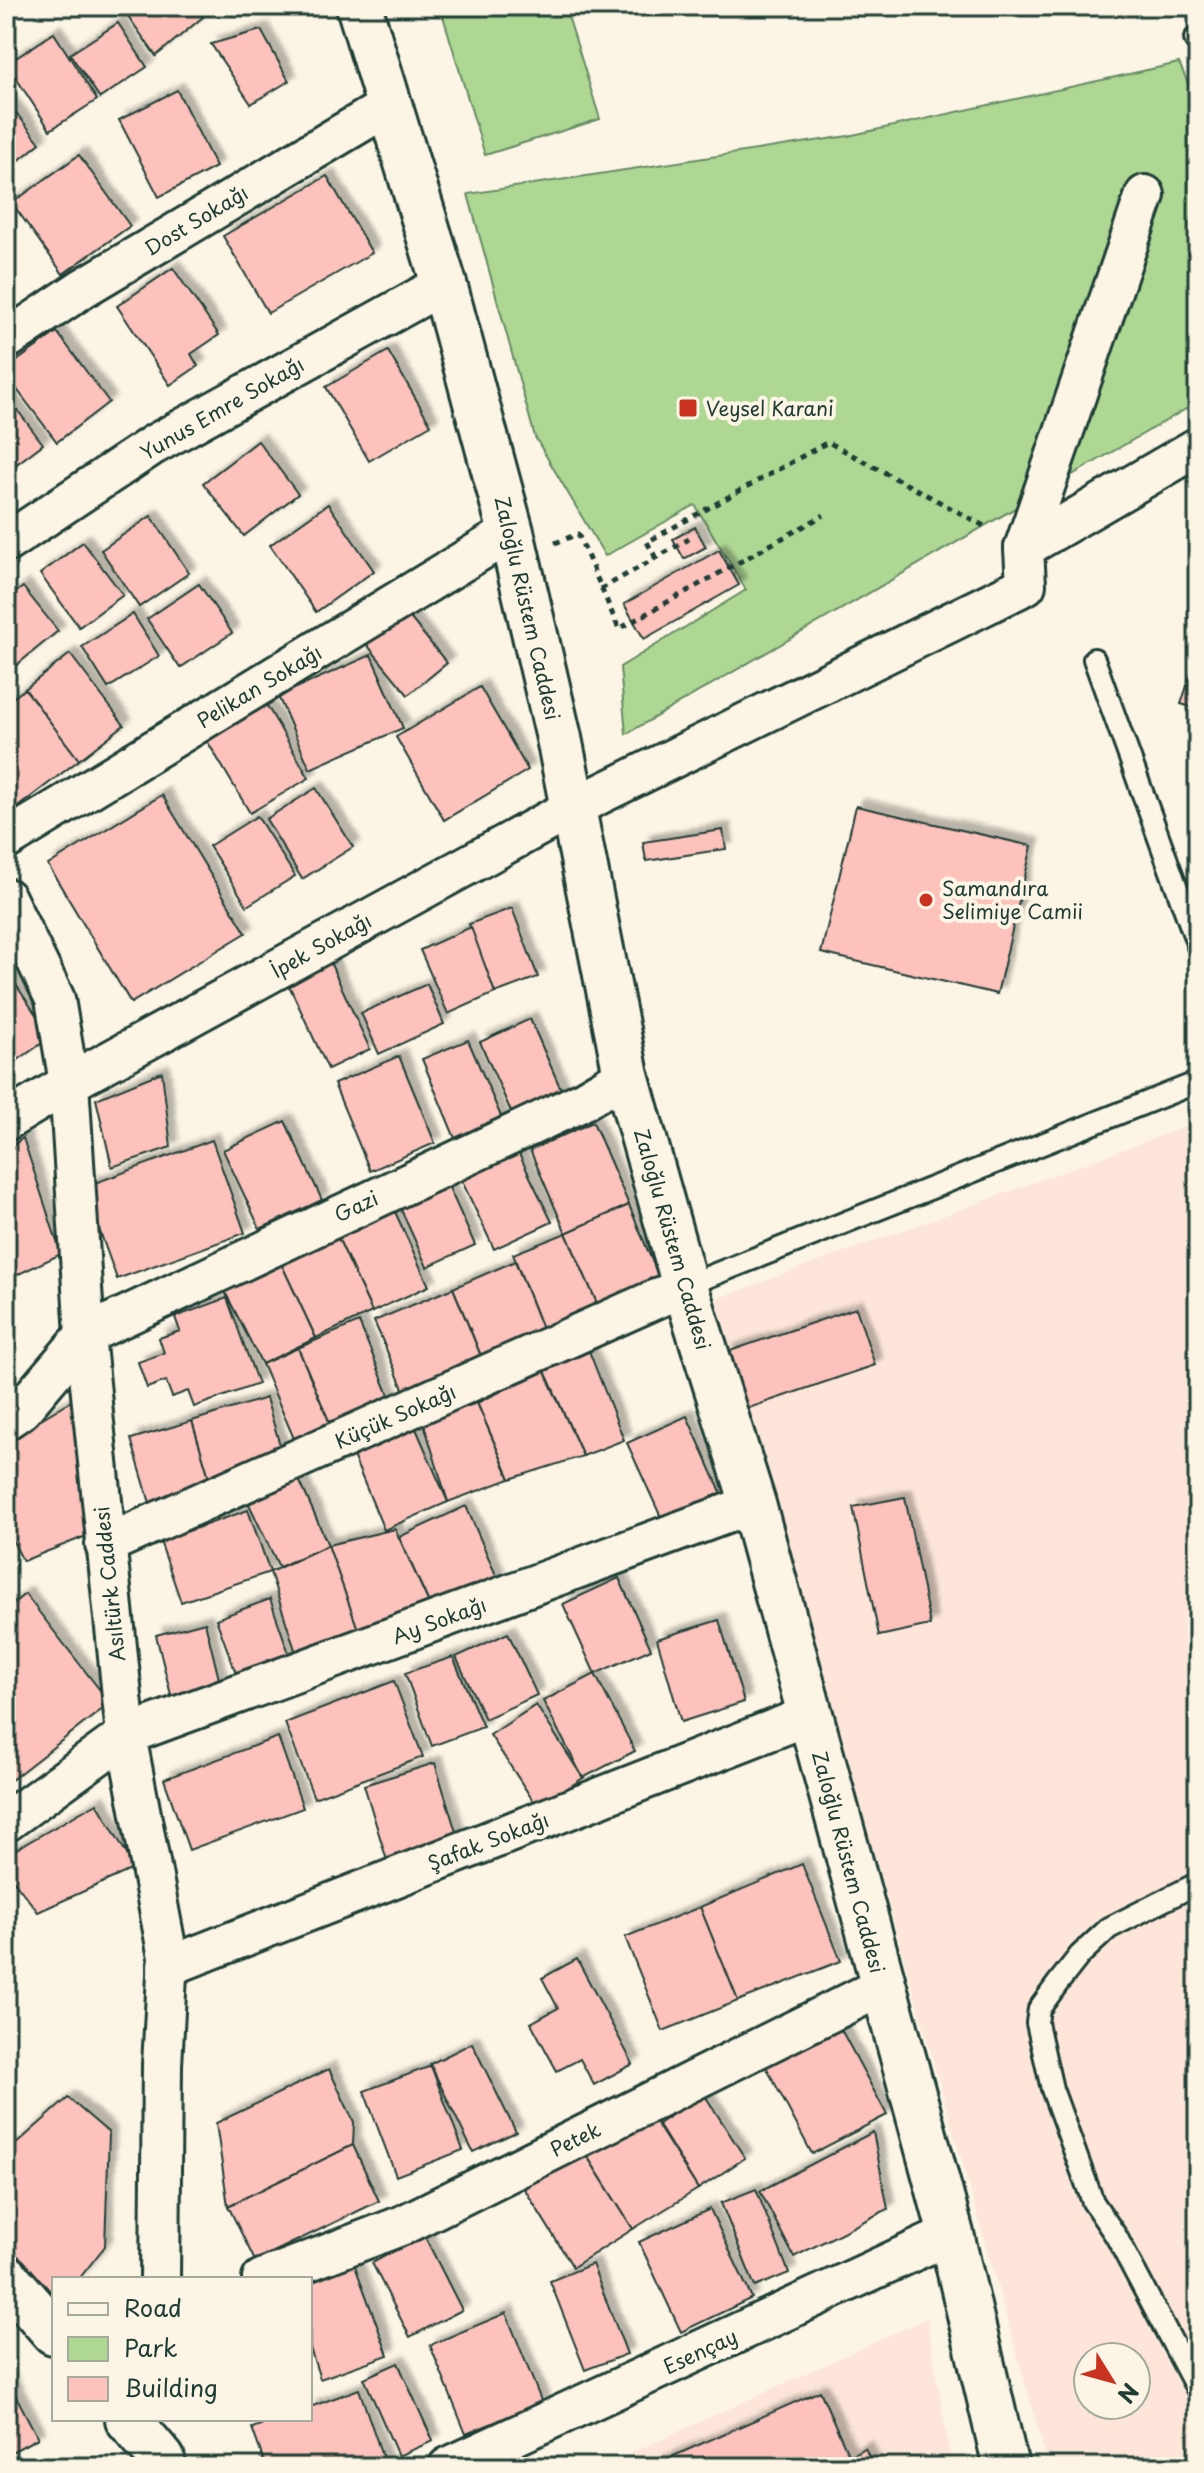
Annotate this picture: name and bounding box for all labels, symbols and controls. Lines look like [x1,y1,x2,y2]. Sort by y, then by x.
street label: Dost Sokağı [139,177,253,263]
street label: Yunus Emre Sokağı [135,349,309,467]
place label: Veysel Karani [706,393,834,423]
marker: Veysel Karani [677,397,699,419]
street label: Zaloğlu Rüstem Caddesi [488,493,568,723]
street label: Pelikan Sokağı [191,637,327,735]
place label: Samandıra Selimiye Camii [942,873,1083,926]
marker: Samandıra Selimiye Camii [917,891,935,909]
street label: İpek Sokağı [265,905,377,985]
street label: Zaloğlu Rüstem Caddesi [627,1125,719,1353]
street label: Gazi [329,1183,383,1229]
street label: Küçük Sokağı [330,1376,460,1456]
street label: Asıltürk Caddesi [86,1505,132,1663]
street label: Ay Sokağı [388,1589,490,1651]
street label: Zaloğlu Rüstem Caddesi [805,1748,893,1976]
street label: Şafak Sokağı [423,1804,553,1878]
street label: Petek [545,2114,605,2164]
legend [52,2277,312,2421]
text: Road [124,2289,182,2325]
street label: Esençay [658,2321,742,2381]
text: Park [124,2329,178,2365]
north arrow [1072,2341,1152,2421]
text: Building [124,2369,218,2405]
text: N [1111,2377,1148,2411]

